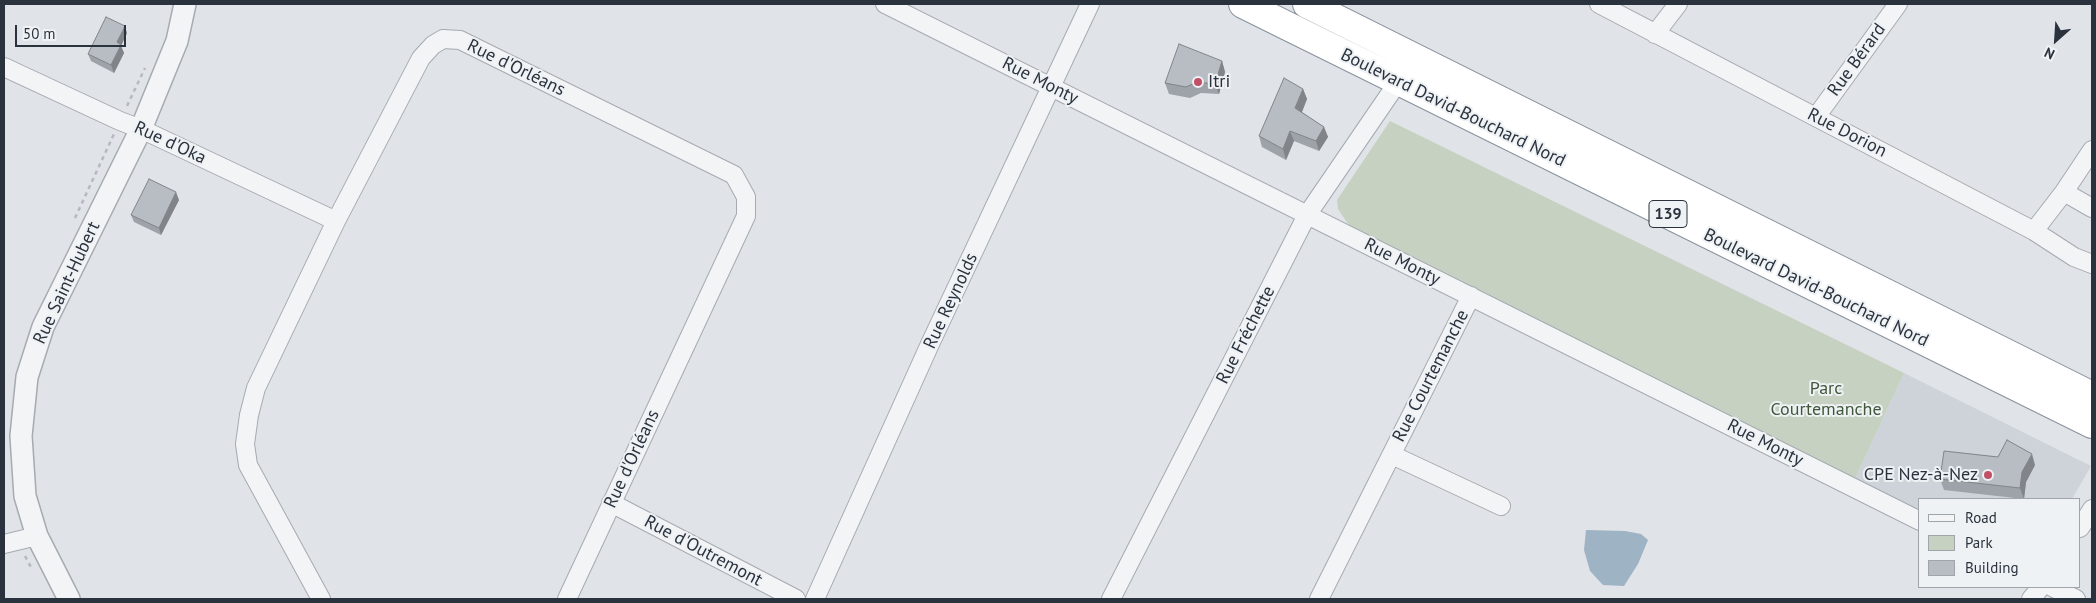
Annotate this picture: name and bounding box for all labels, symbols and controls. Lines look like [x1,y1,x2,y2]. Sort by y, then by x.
scale bar [18,15,129,47]
north arrow [2031,15,2081,65]
street label: Rue Bérard [1823,19,1891,101]
text: 50 m [23,24,56,43]
street label: Rue d'Orléans [464,35,568,101]
text: N [2041,43,2058,64]
street label: Boulevard David-Bouchard Nord [1337,44,1569,172]
street label: Rue Monty [998,53,1082,109]
place label: Itri [1208,71,1230,93]
marker: Itri [1192,76,1204,88]
street label: Rue Dorion [1804,104,1890,162]
street label: Rue d'Oka [131,117,209,169]
road number: 139 [1649,200,1687,228]
street label: Rue Saint-Hubert [29,218,105,348]
street label: Boulevard David-Bouchard Nord [1700,224,1932,352]
street label: Rue Monty [1360,234,1444,290]
street label: Rue Reynolds [919,250,983,352]
street label: Rue Fréchette [1212,283,1280,387]
street label: Rue Courtemanche [1388,306,1474,446]
park label: Parc Courtemanche [1770,378,1882,420]
street label: Rue d'Orléans [600,406,664,512]
street label: Rue Monty [1723,415,1807,471]
place label: CPE Nez-à-Nez [1864,464,1978,486]
marker: CPE Nez-à-Nez [1982,469,1994,481]
legend [1918,498,2081,588]
text: Road [1965,508,1997,527]
street label: Rue d'Outremont [640,511,766,591]
text: Park [1965,533,1993,552]
text: Building [1965,558,2019,577]

